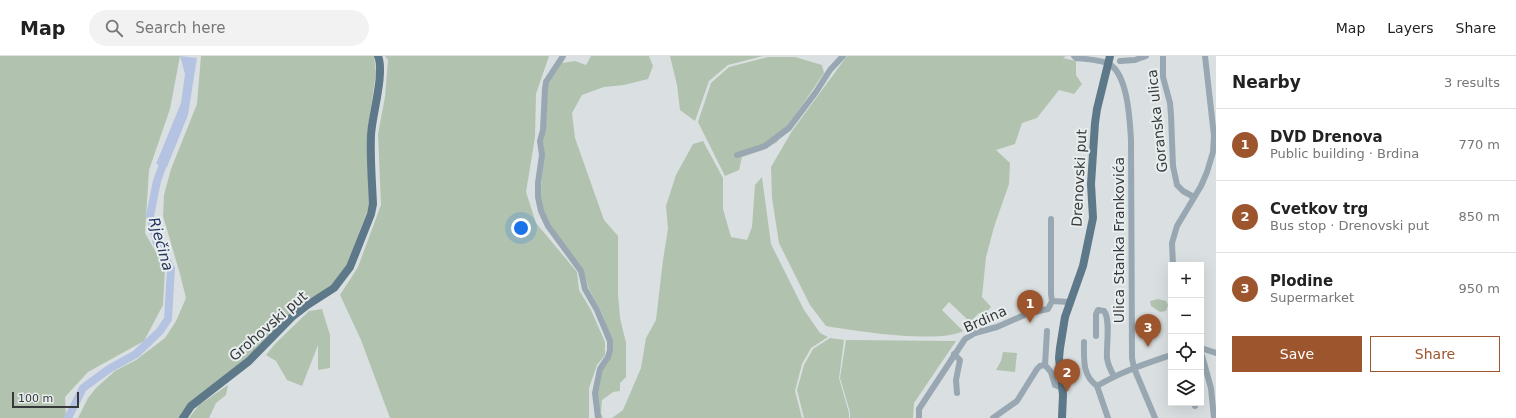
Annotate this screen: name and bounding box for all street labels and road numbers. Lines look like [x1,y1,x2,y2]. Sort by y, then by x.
street label: Goranska ulica [1144,69,1170,173]
street label: Drenovski put [1068,128,1090,227]
street label: Ulica Stanka Frankovića [1111,157,1127,323]
street label: Grohovski put [226,288,310,364]
street label: Brdina [961,302,1009,336]

